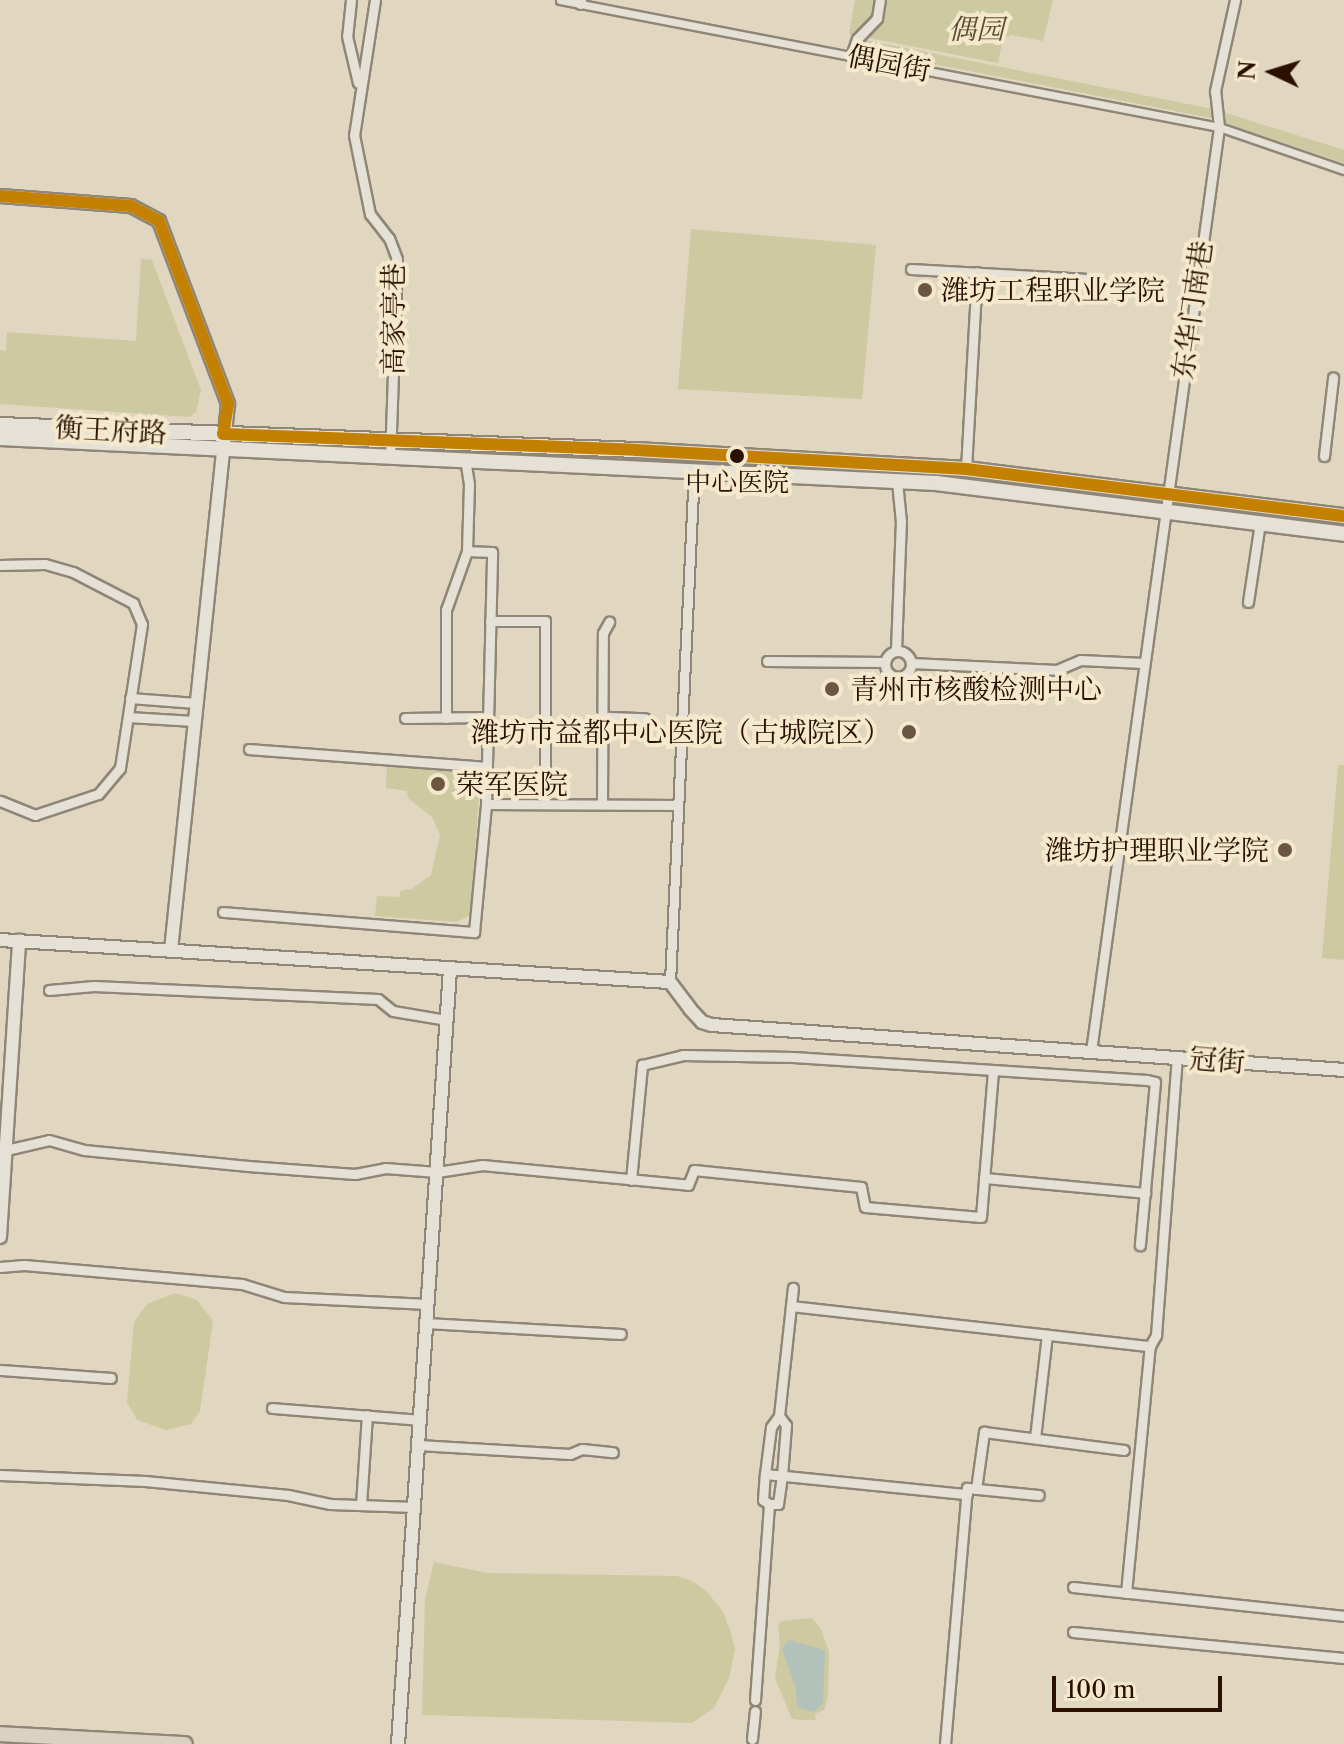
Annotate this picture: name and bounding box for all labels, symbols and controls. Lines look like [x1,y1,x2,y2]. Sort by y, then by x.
park label: 偶园 [948,12,1004,46]
north arrow [1232,32,1312,112]
street label: 偶园街 [845,38,933,88]
text: N [1233,60,1262,81]
street label: 东华门南巷 [1166,238,1218,382]
street label: 高家亭巷 [376,263,410,375]
place label: 潍坊工程职业学院 [941,273,1165,307]
marker: 潍坊工程职业学院 [916,281,934,299]
street label: 衡王府路 [54,410,168,450]
marker: 中心医院 [729,448,745,464]
place label: 中心医院 [685,467,789,499]
place label: 青州市核酸检测中心 [850,672,1102,706]
marker: 青州市核酸检测中心 [821,678,843,700]
place label: 潍坊市益都中心医院（古城院区） [471,715,891,749]
marker: 潍坊市益都中心医院（古城院区） [898,721,920,743]
place label: 荣军医院 [456,767,568,801]
marker: 荣军医院 [427,773,449,795]
place label: 潍坊护理职业学院 [1045,833,1269,867]
marker: 潍坊护理职业学院 [1276,841,1294,859]
street label: 冠街 [1188,1041,1246,1079]
scale bar [1056,1660,1226,1710]
text: 100 m [1066,1675,1135,1704]

